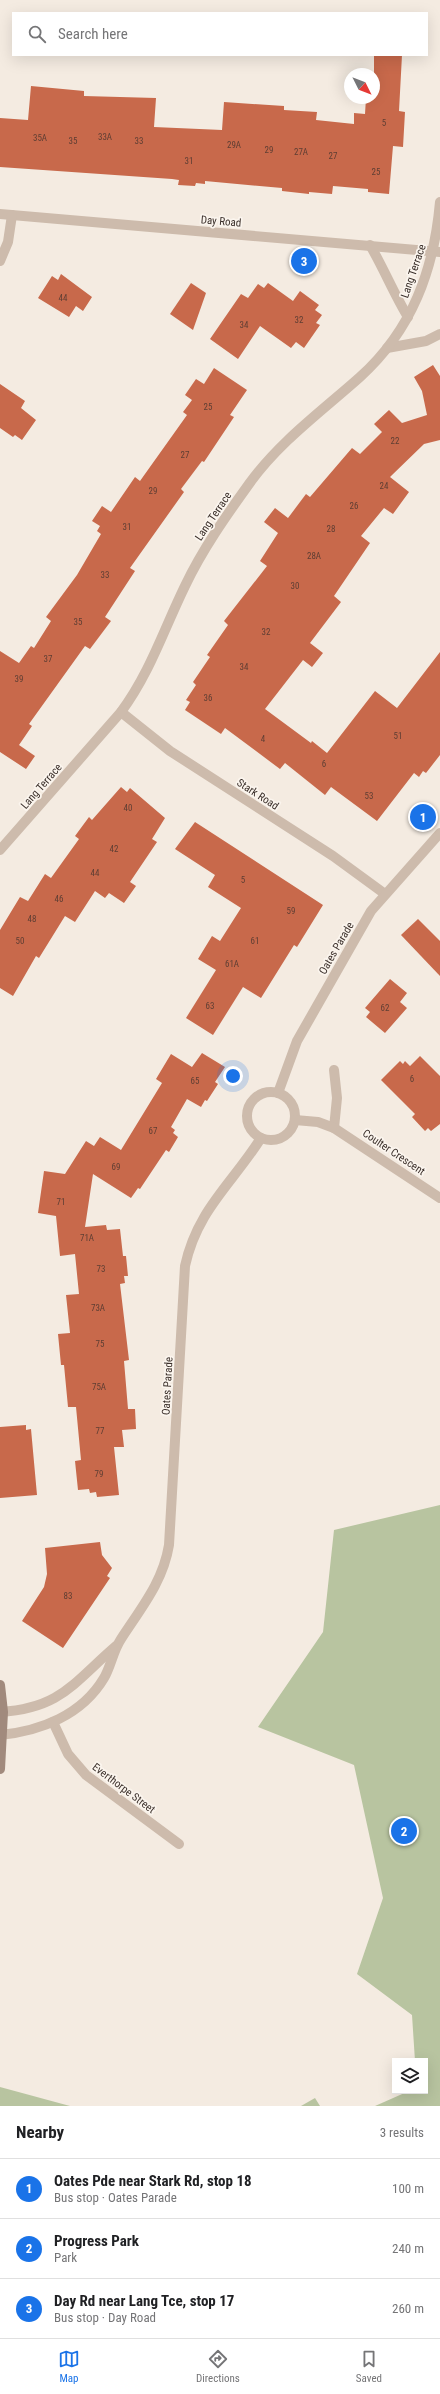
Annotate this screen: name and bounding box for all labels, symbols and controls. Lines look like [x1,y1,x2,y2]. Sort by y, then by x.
search box [12,12,428,56]
icon: search [26,23,48,45]
text: Search here [58,25,128,43]
north arrow [344,68,380,104]
house number: 5 [382,118,387,128]
house number: 33A [98,132,112,142]
house number: 35A [33,133,47,143]
house number: 35 [69,136,78,146]
house number: 33 [135,136,143,146]
house number: 29A [227,140,241,150]
house number: 29 [265,145,273,155]
house number: 27A [294,147,308,157]
house number: 27 [329,151,338,161]
house number: 31 [185,156,193,166]
house number: 25 [372,167,381,177]
street label: Day Road [200,213,242,230]
street label: Lang Terrace [398,243,429,300]
pin: 3 [291,246,317,276]
house number: 44 [59,293,68,303]
house number: 32 [295,315,304,325]
house number: 34 [240,320,249,330]
house number: 25 [204,402,213,412]
house number: 22 [391,436,400,446]
house number: 27 [181,450,190,460]
house number: 24 [380,481,389,491]
house number: 29 [149,486,157,496]
street label: Lang Terrace [192,489,234,543]
house number: 26 [350,501,358,511]
house number: 31 [123,522,131,532]
house number: 28 [327,524,335,534]
house number: 28A [307,551,321,561]
house number: 33 [101,570,109,580]
house number: 30 [291,581,299,591]
house number: 35 [74,617,83,627]
house number: 32 [262,627,271,637]
house number: 37 [44,654,53,664]
house number: 34 [240,662,249,672]
house number: 39 [15,674,23,684]
house number: 36 [204,693,212,703]
house number: 51 [394,731,402,741]
house number: 4 [261,734,266,744]
house number: 6 [322,759,326,769]
street label: Lang Terrace [18,761,65,812]
street label: Stark Road [234,776,281,813]
house number: 53 [365,791,373,801]
pin: 1 [410,802,436,832]
house number: 40 [124,803,132,813]
house number: 42 [110,844,119,854]
house number: 44 [91,868,100,878]
house number: 5 [241,875,246,885]
house number: 46 [55,894,63,904]
house number: 59 [287,906,295,916]
house number: 48 [28,914,36,924]
street label: Oates Parade [316,920,357,977]
house number: 50 [16,936,24,946]
house number: 61 [251,936,259,946]
house number: 61A [225,959,239,969]
house number: 63 [206,1001,214,1011]
house number: 62 [381,1003,390,1013]
your location [223,1066,243,1086]
house number: 6 [410,1074,414,1084]
house number: 65 [191,1076,200,1086]
house number: 67 [149,1126,158,1136]
street label: Coulter Crescent [360,1127,427,1178]
house number: 69 [112,1162,120,1172]
house number: 71 [57,1197,65,1207]
house number: 71A [80,1233,94,1243]
house number: 73 [97,1264,105,1274]
house number: 73A [91,1303,105,1313]
house number: 75 [96,1339,105,1349]
street label: Oates Parade [159,1357,176,1415]
house number: 75A [92,1382,106,1392]
house number: 77 [96,1426,105,1436]
house number: 79 [95,1469,103,1479]
house number: 83 [64,1591,72,1601]
street label: Everthorpe Street [90,1761,158,1816]
pin: 2 [391,1816,417,1846]
map controls [392,2058,428,2094]
button: layers [392,2058,428,2094]
text: Nearby [16,2122,64,2142]
text: 3 results [380,2125,424,2140]
text: Oates Pde near Stark Rd, stop 18 [54,2172,252,2190]
text: 1 [26,2181,32,2196]
text: 100 m [392,2181,424,2196]
text: Bus stop · Oates Parade [54,2190,177,2205]
text: Progress Park [54,2232,139,2250]
text: 2 [26,2241,32,2256]
text: 240 m [392,2241,424,2256]
text: Park [54,2250,77,2265]
text: Day Rd near Lang Tce, stop 17 [54,2292,234,2310]
text: 3 [26,2301,32,2316]
text: 260 m [392,2301,424,2316]
text: Bus stop · Day Road [54,2310,156,2325]
tab: Map [58,2348,80,2385]
tab: Directions [196,2348,240,2385]
tab: Saved [356,2348,382,2385]

